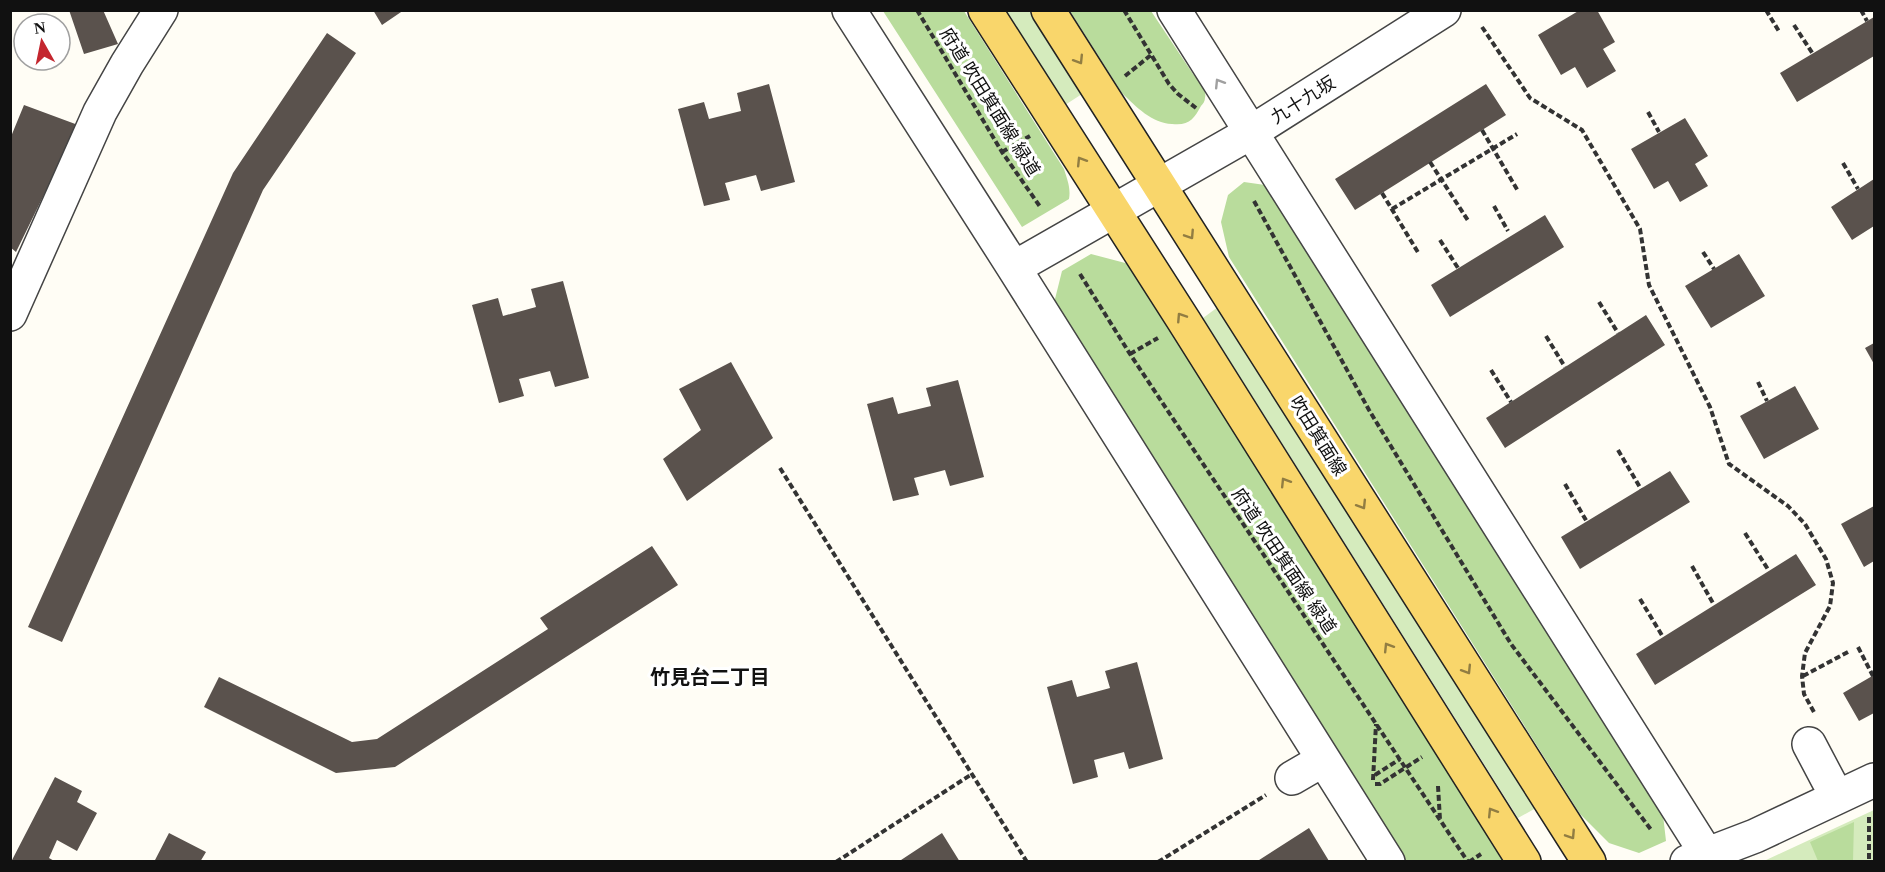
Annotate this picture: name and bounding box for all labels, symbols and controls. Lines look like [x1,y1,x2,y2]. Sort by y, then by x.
north arrow [12,12,72,72]
text: N [33,18,47,37]
street label: 府道 吹田箕面線 緑道 [936,24,1044,180]
one-way arrow [1072,53,1083,64]
street label: 九十九坂 [1267,72,1339,128]
one-way arrow [1216,79,1227,90]
one-way arrow [1077,157,1089,167]
one-way arrow [1183,228,1194,239]
one-way arrow [1177,313,1188,324]
street label: 吹田箕面線 [1286,393,1350,479]
one-way arrow [1280,478,1292,488]
street label: 府道 吹田箕面線 緑道 [1228,485,1340,637]
one-way arrow [1355,499,1366,510]
one-way arrow [1384,643,1396,653]
one-way arrow [1460,663,1471,674]
district label: 竹見台二丁目 [650,666,770,688]
one-way arrow [1488,808,1500,818]
one-way arrow [1564,829,1576,839]

